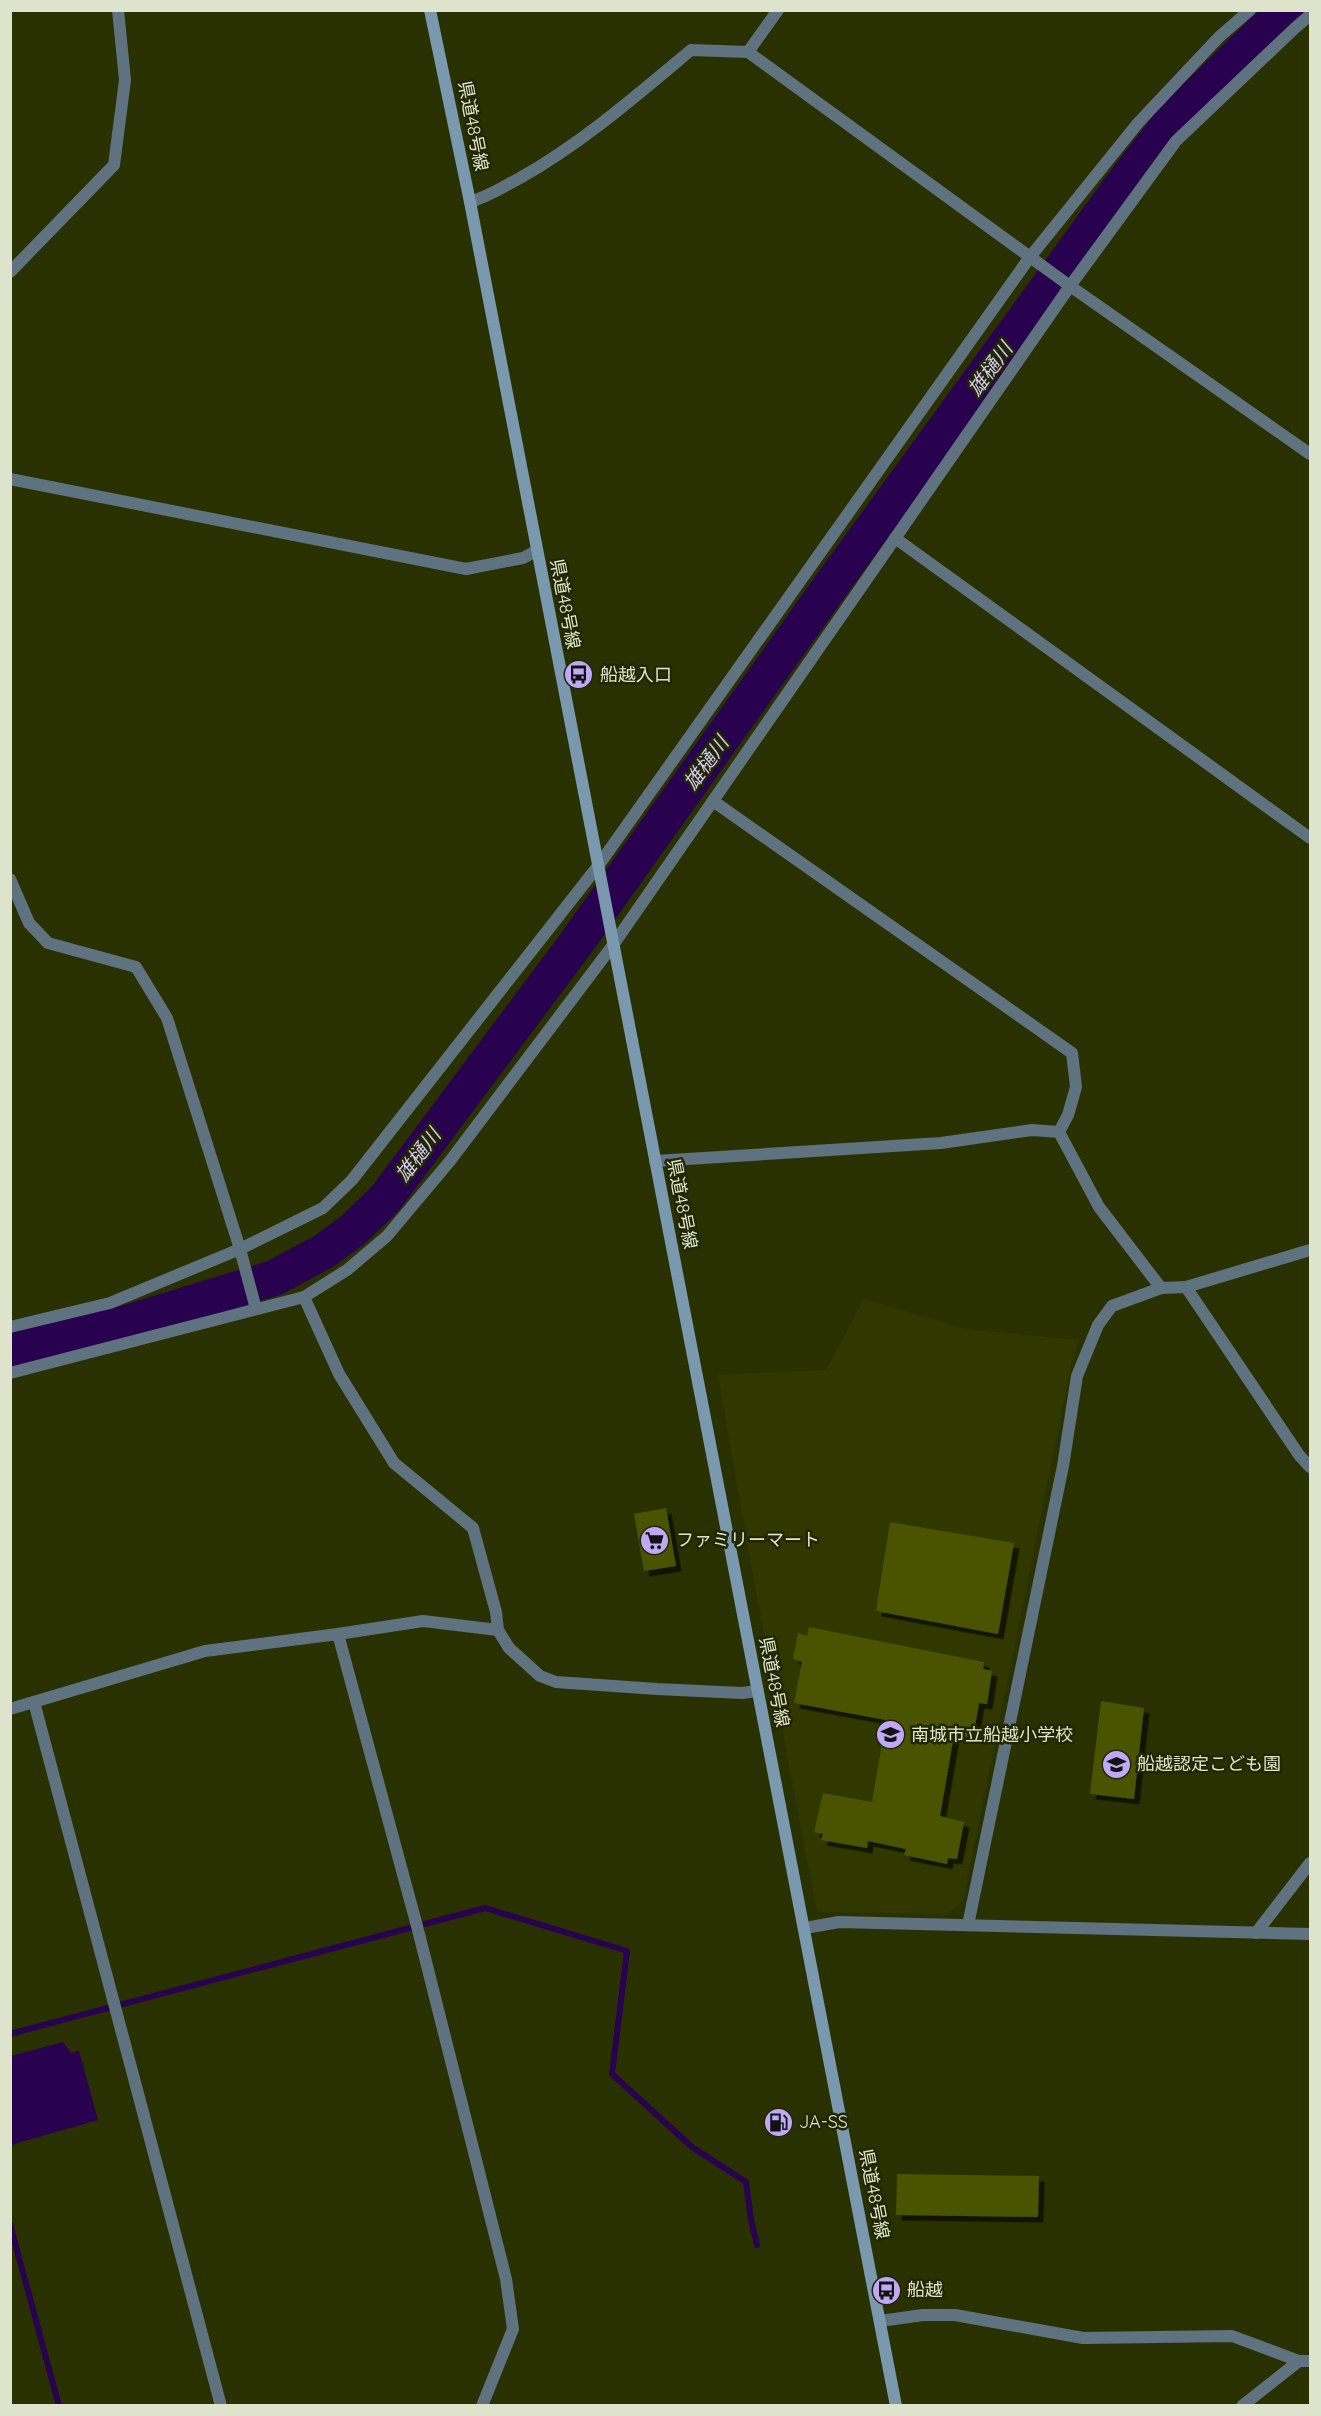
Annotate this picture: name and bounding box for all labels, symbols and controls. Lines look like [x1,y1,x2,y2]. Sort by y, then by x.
street label: 県道48号線 [453,79,493,173]
water label: 雄樋川 [962,335,1019,400]
street label: 県道48号線 [545,557,585,651]
bus stop icon: 船越入口 [563,659,595,691]
place label: 船越入口 [600,663,672,686]
water label: 雄樋川 [678,729,735,794]
water label: 雄樋川 [390,1122,447,1186]
street label: 県道48号線 [662,1157,702,1251]
supermarket icon: ファミリーマート [639,1524,671,1556]
place label: ファミリーマート [676,1528,820,1551]
street label: 県道48号線 [754,1635,794,1729]
school or university icon: 南城市立船越小学校 [874,1719,906,1751]
place label: 南城市立船越小学校 [911,1723,1073,1746]
school or university icon: 船越認定こども園 [1100,1748,1132,1780]
place label: 船越認定こども園 [1137,1752,1281,1775]
fuel station icon: JA-SS [762,2106,794,2138]
place label: JA-SS [799,2110,848,2133]
street label: 県道48号線 [854,2147,894,2241]
bus stop icon: 船越 [870,2274,902,2306]
place label: 船越 [907,2278,943,2301]

